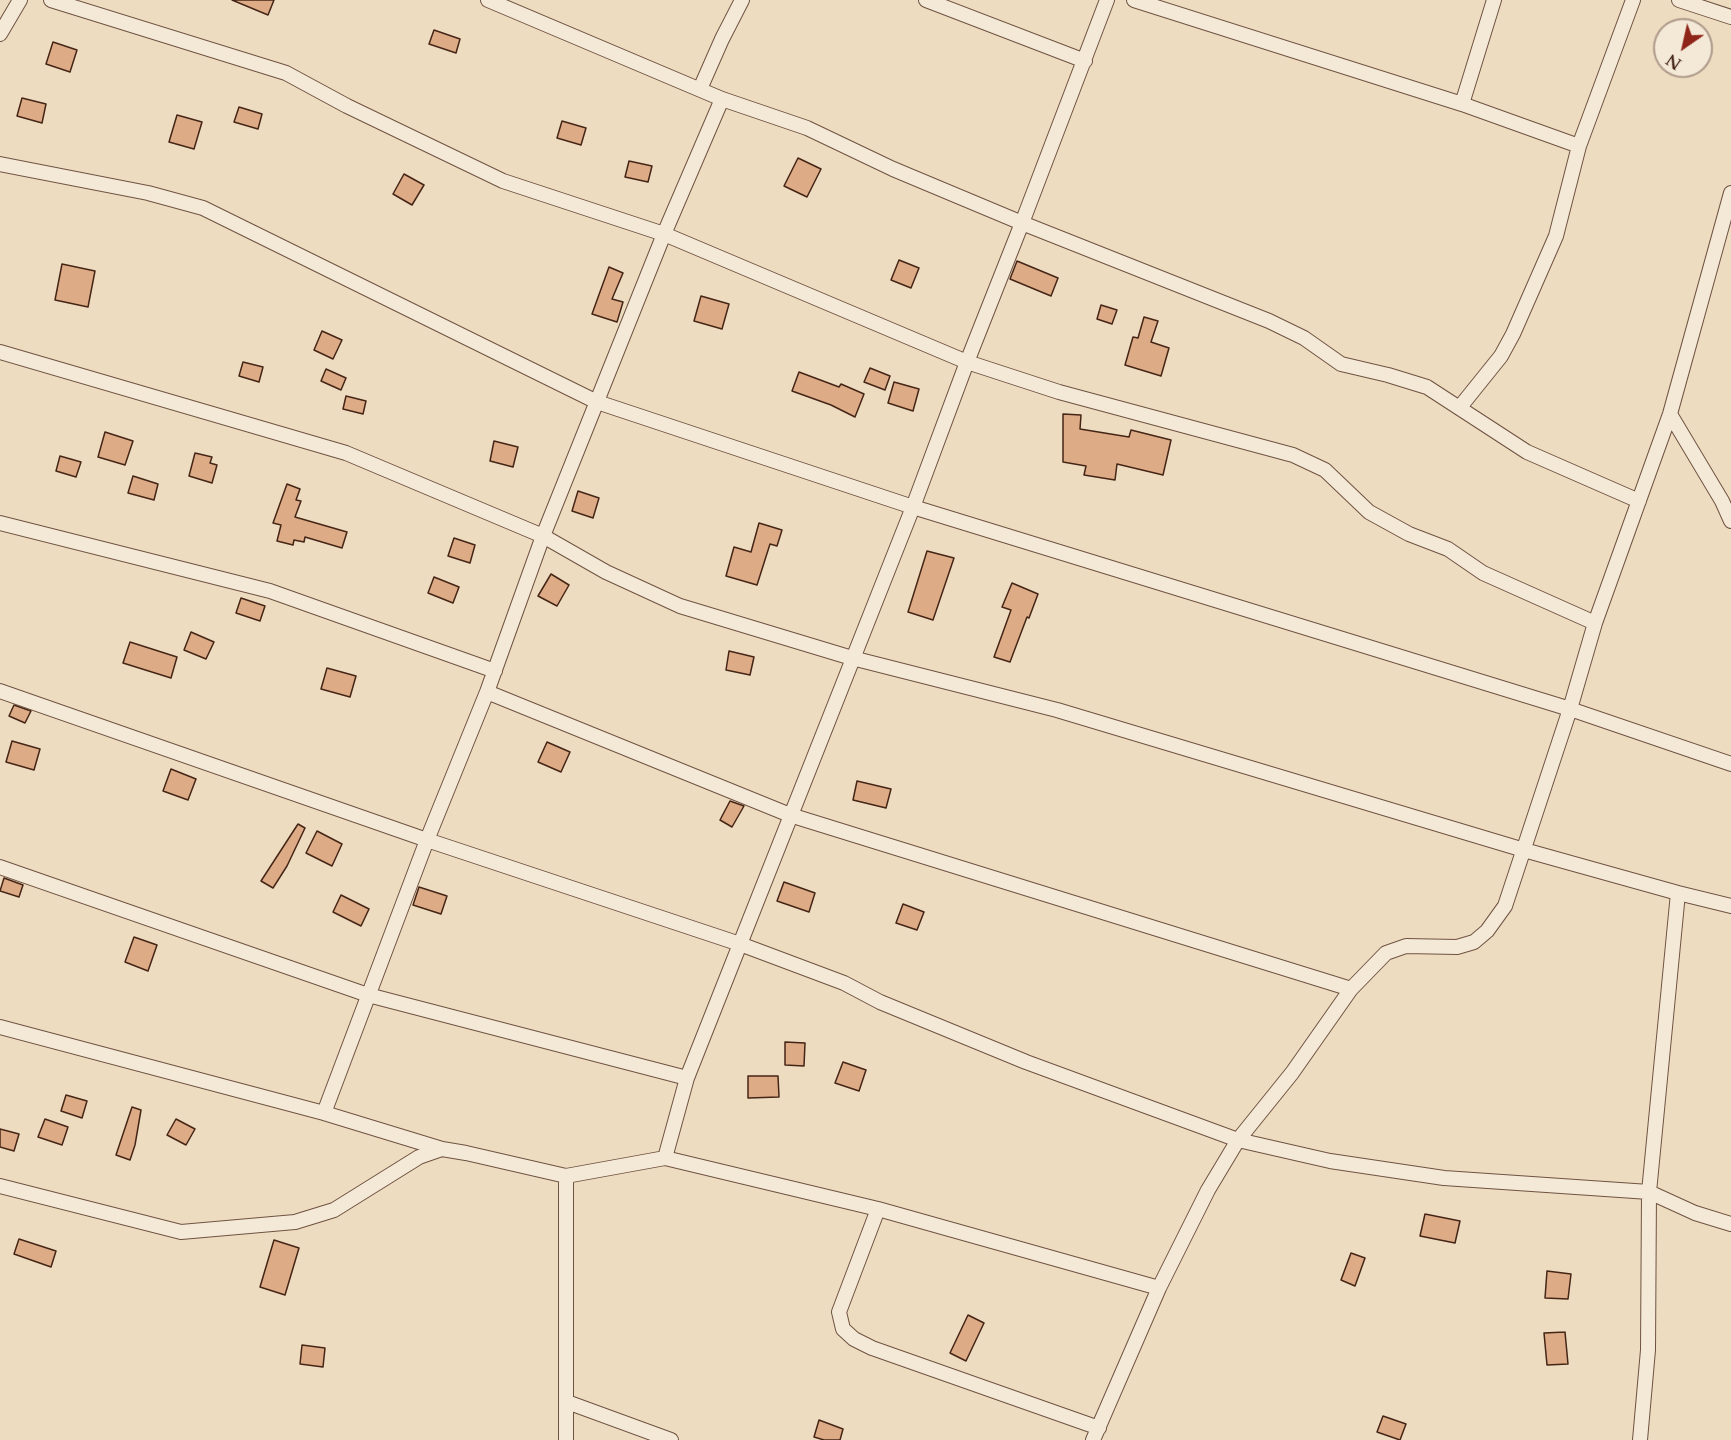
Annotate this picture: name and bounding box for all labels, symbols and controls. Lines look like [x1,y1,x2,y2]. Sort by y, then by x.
north arrow [1653,18,1713,78]
text: N [1662,48,1686,74]

